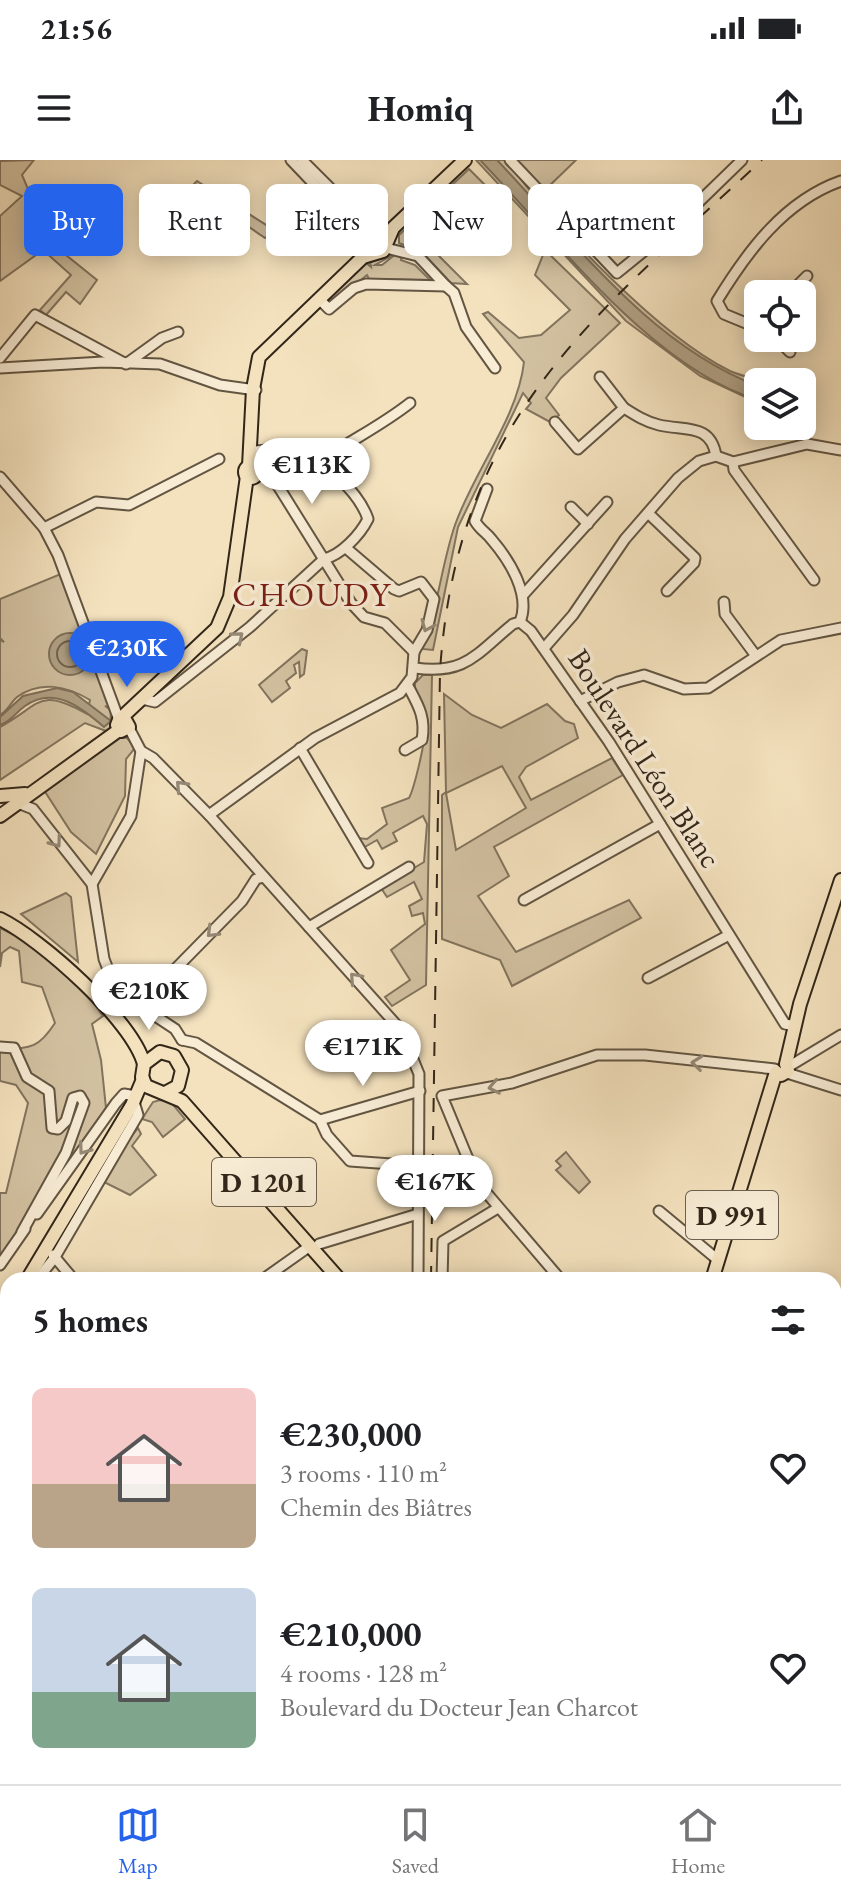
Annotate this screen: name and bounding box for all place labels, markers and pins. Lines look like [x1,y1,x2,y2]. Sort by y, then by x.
pin: €113K [256,438,368,506]
pin: €230K [71,621,183,689]
pin: €210K [93,964,205,1032]
pin: €171K [307,1020,419,1088]
pin: €167K [379,1155,491,1223]

